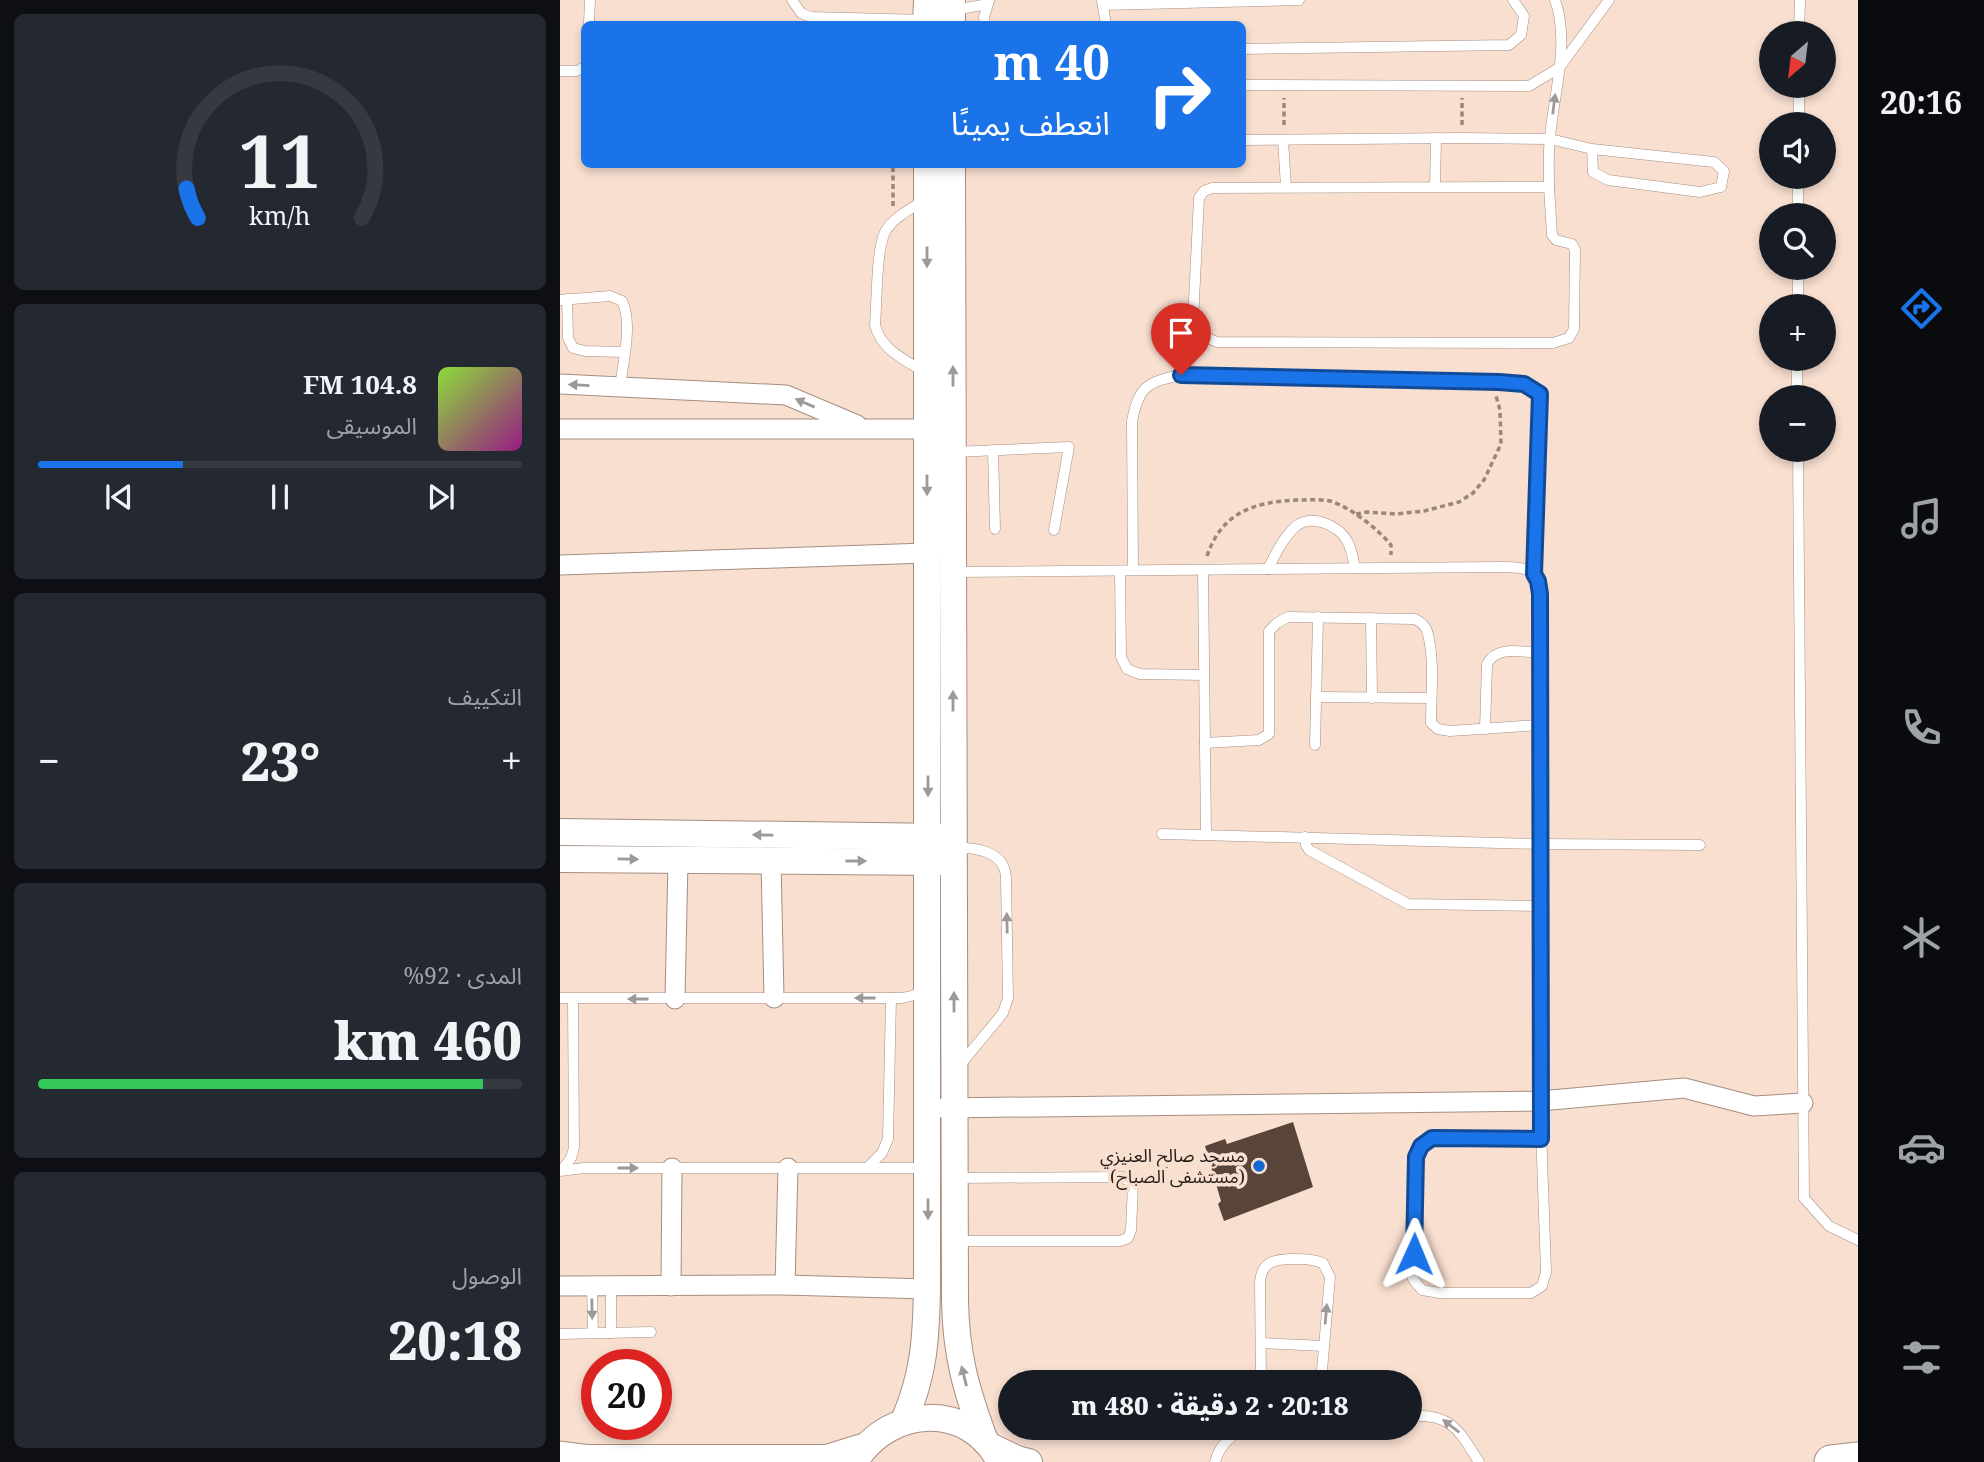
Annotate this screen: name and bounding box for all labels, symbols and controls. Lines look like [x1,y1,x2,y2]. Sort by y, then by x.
north arrow [1759,21,1836,98]
map controls [1759,21,1836,462]
text: 40 m [994,28,1110,94]
icon: right [1134,49,1225,140]
text: 20:16 [1880,80,1962,123]
one-way arrow [1549,93,1560,115]
text: انعطف يمينًا [951,101,1110,144]
text: 11 [239,110,321,209]
button: sound [1759,112,1836,189]
text: km/h [249,198,311,232]
button: search [1759,203,1836,280]
one-way arrow [921,246,933,268]
icon: directions [1897,284,1946,333]
button: + [1759,294,1836,371]
pin [1151,303,1211,375]
icon: arrive [1162,314,1200,352]
one-way arrow [947,364,959,386]
text: 104.8 FM [303,366,417,402]
one-way arrow [568,379,590,390]
button: − [1759,385,1836,462]
one-way arrow [794,397,815,408]
text: الموسيقى [326,409,417,441]
one-way arrow [921,474,933,496]
icon: previous [100,478,138,516]
icon: pause [261,478,299,516]
icon: next [422,478,460,516]
icon: music [1897,494,1946,543]
text: التكييف [448,680,522,712]
one-way arrow [947,690,959,712]
icon: phone [1897,703,1946,752]
text: 23° [240,725,320,796]
text: − [38,734,60,786]
text: + [501,734,522,786]
one-way arrow [922,775,934,797]
one-way arrow [752,829,774,840]
one-way arrow [617,853,639,865]
one-way arrow [845,855,867,867]
one-way arrow [1001,912,1013,934]
icon: climate [1897,913,1946,962]
text: المدى · 92% [403,959,522,991]
one-way arrow [948,991,960,1013]
one-way arrow [854,992,876,1004]
one-way arrow [627,993,649,1005]
text: 460 km [334,1004,522,1075]
icon: car [1897,1123,1946,1172]
place label: مسجد صالح العنيزي (مستشفى الصباح) [1100,1143,1245,1190]
marker: مسجد صالح العنيزي (مستشفى الصباح) [1251,1158,1267,1174]
one-way arrow [617,1162,639,1174]
one-way arrow [922,1198,934,1220]
position arrow [1377,1217,1451,1291]
text: الوصول [452,1259,522,1291]
one-way arrow [587,1299,598,1321]
one-way arrow [1321,1303,1332,1325]
text: 20:18 [388,1304,522,1375]
icon: filters [1897,1333,1946,1382]
speed limit sign: 20 [581,1349,672,1440]
one-way arrow [958,1365,969,1387]
text: 20:18 · 2 دقيقة · 480 m [1072,1387,1348,1423]
one-way arrow [1443,1419,1461,1434]

